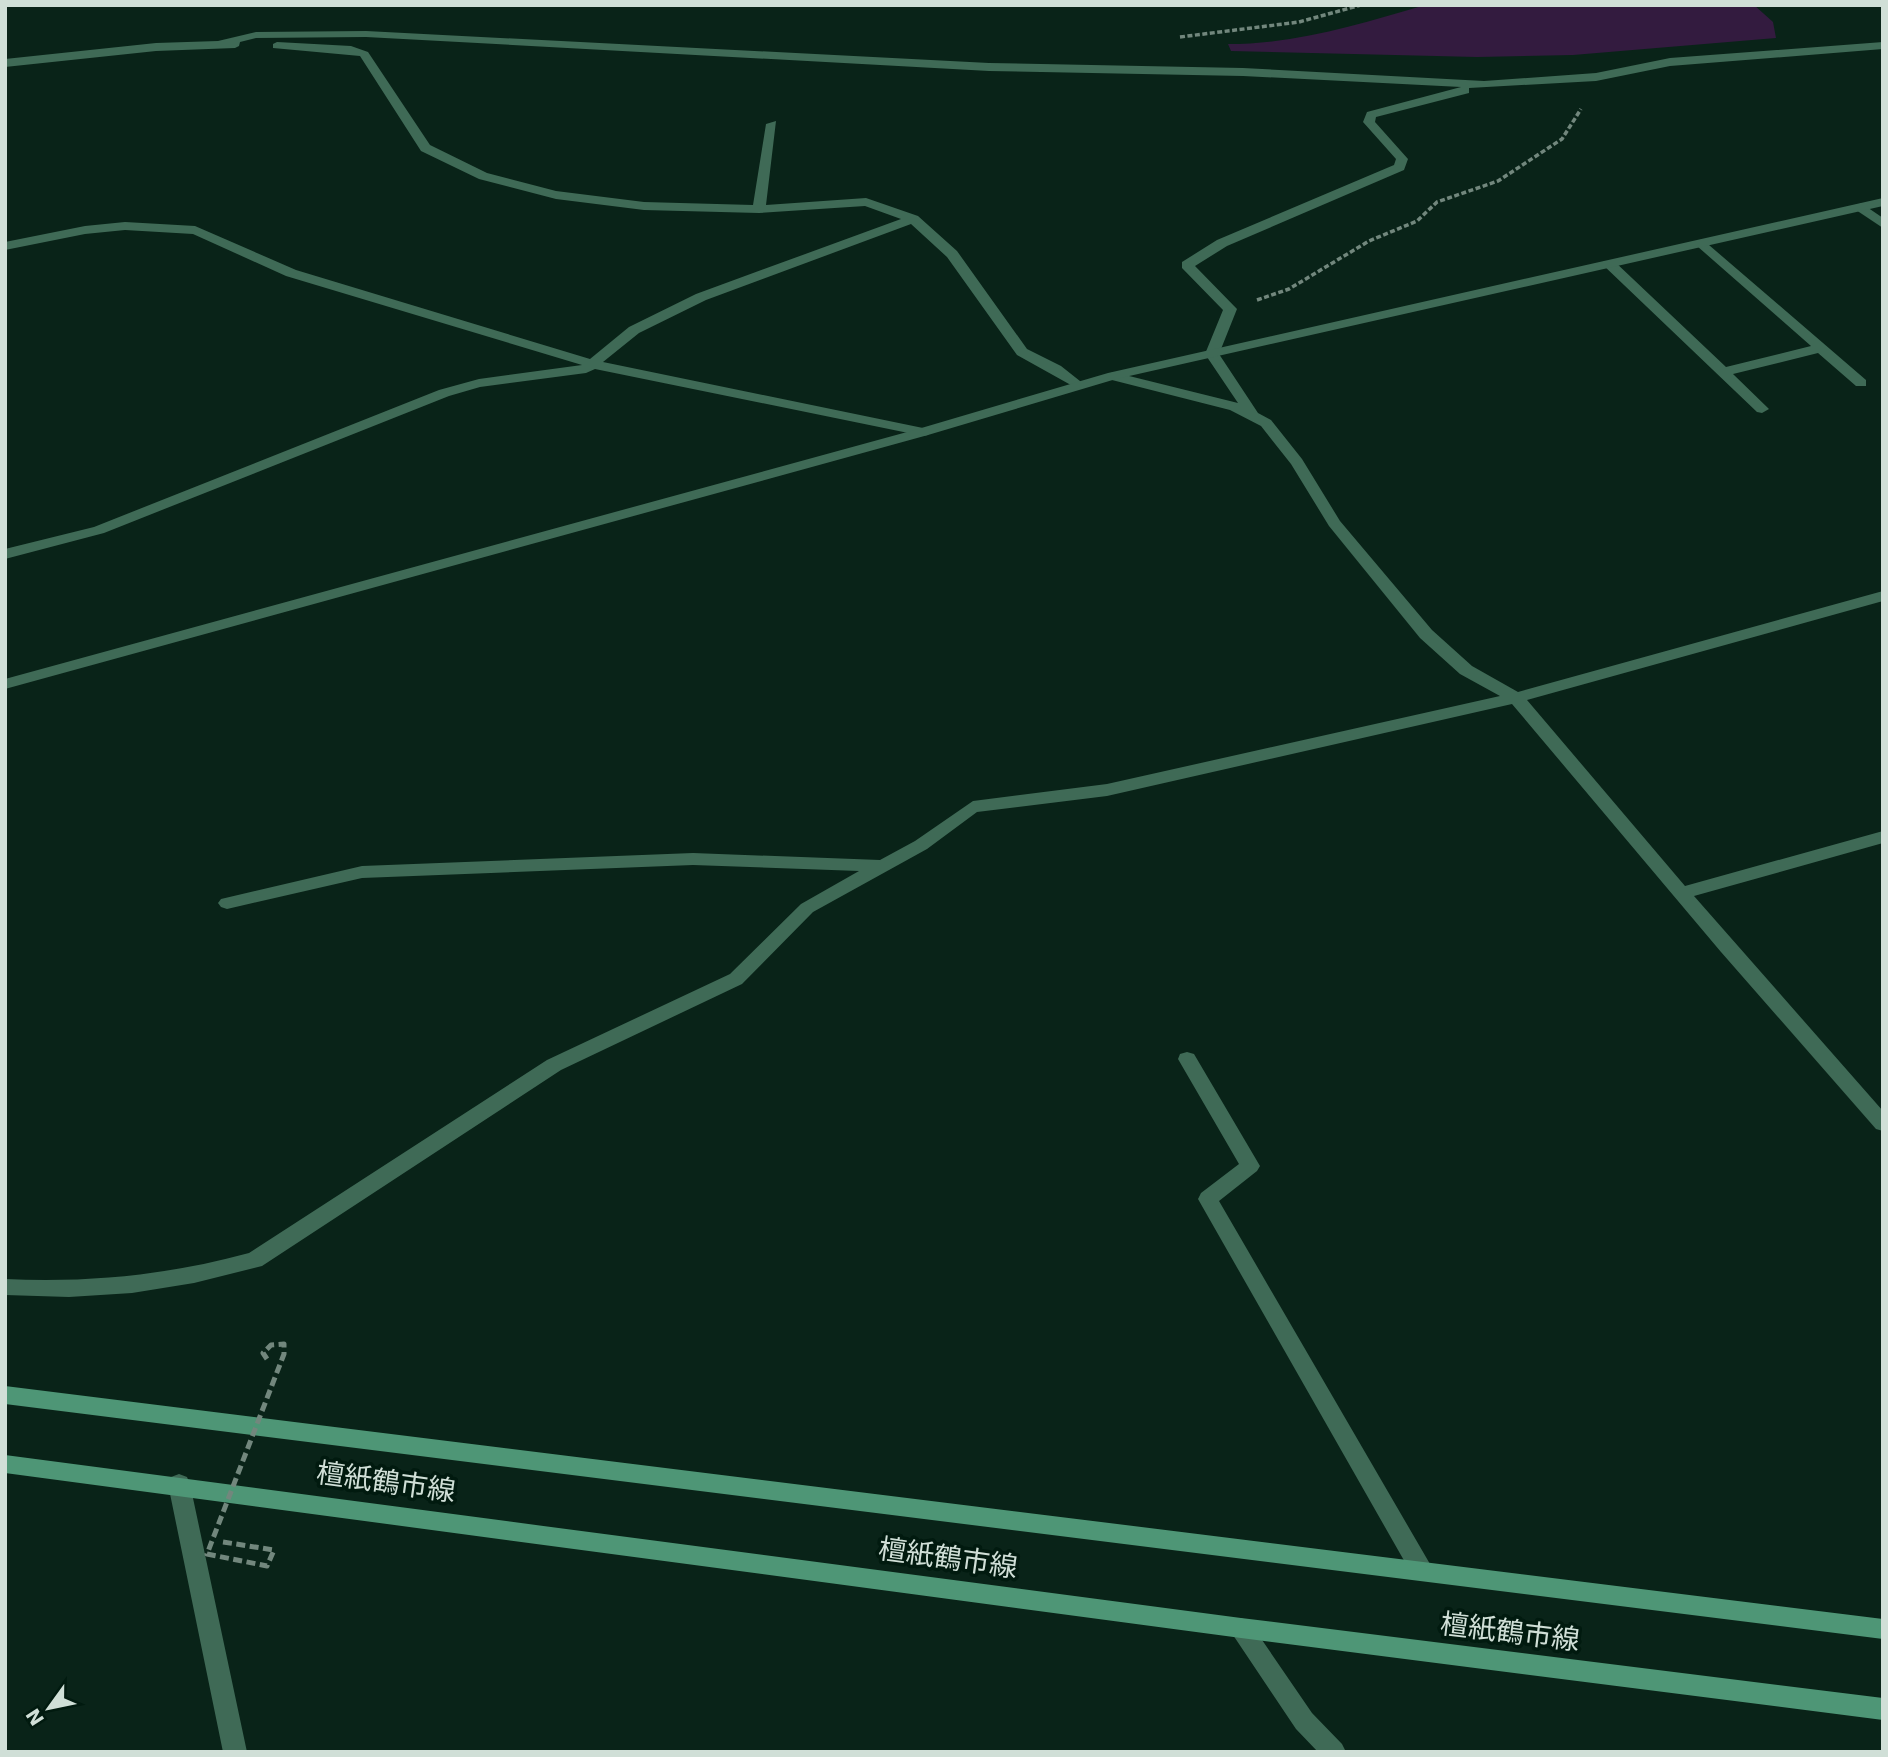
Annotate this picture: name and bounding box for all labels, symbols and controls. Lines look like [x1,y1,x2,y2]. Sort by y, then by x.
street label: 檀紙鶴市線 [314,1456,458,1508]
street label: 檀紙鶴市線 [876,1532,1020,1584]
street label: 檀紙鶴市線 [1439,1607,1581,1657]
north arrow [14,1673,84,1743]
text: N [21,1705,48,1730]

